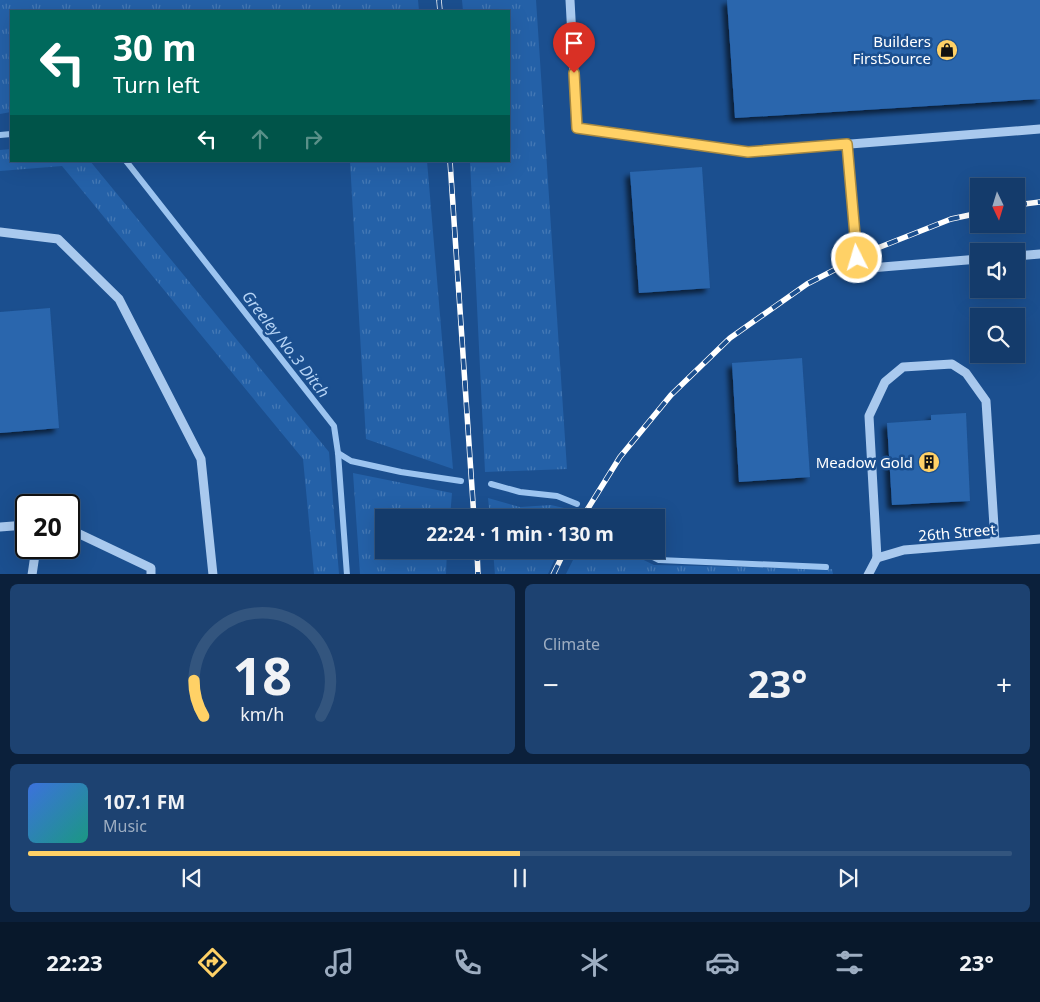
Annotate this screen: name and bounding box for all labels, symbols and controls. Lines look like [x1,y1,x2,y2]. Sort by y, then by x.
pin [553,22,595,73]
text: 30 m [113,24,196,71]
icon: arrive [560,29,588,57]
icon: left [30,30,95,95]
place label: Builders FirstSource [852,31,931,68]
shop icon: Builders FirstSource [935,38,959,62]
text: Turn left [113,69,200,99]
icon: left [193,125,221,153]
icon: ahead [246,125,274,153]
icon: right [299,125,327,153]
north arrow [970,178,1025,232]
map controls [970,178,1025,363]
position arrow [830,231,882,283]
button: sound [970,243,1025,298]
water label: Greeley No.3 Ditch [237,286,335,402]
button: search [970,308,1025,363]
building icon: Meadow Gold [917,450,941,474]
place label: Meadow Gold [816,452,913,472]
speed limit sign: 20 [15,494,80,559]
street label: 26th Street [917,519,997,545]
text: 22:24 · 1 min · 130 m [426,521,614,547]
text: Climate [543,633,600,655]
text: 18 [233,639,292,710]
text: 23° [748,657,807,709]
text: − [543,665,559,703]
text: + [996,665,1012,703]
text: km/h [241,702,284,726]
text: 107.1 FM [103,789,185,815]
text: Music [103,815,147,837]
icon: previous [178,864,206,892]
icon: pause [506,864,534,892]
icon: next [834,864,862,892]
icon: directions [195,945,230,980]
icon: music [322,945,357,980]
icon: phone [450,945,485,980]
icon: climate [577,945,612,980]
icon: car [705,945,740,980]
icon: filters [832,945,867,980]
text: 22:23 [46,947,103,977]
text: 23° [959,947,994,977]

